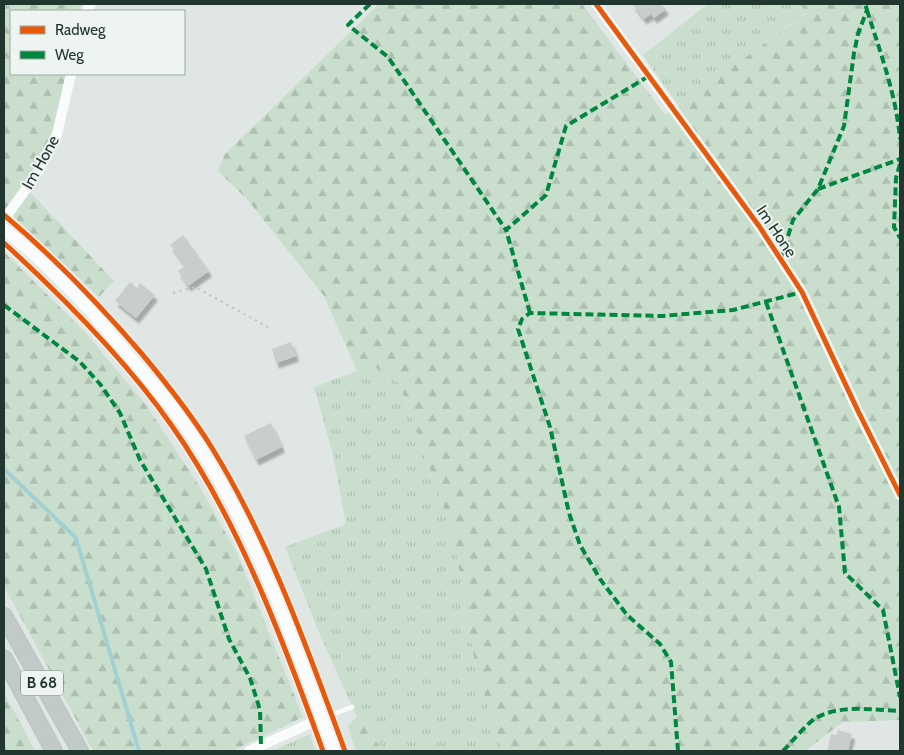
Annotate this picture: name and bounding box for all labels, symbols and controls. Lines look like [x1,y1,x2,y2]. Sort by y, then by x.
legend [10,10,185,75]
text: Radweg [55,21,106,39]
text: Weg [55,46,84,64]
street label: Im Hone [18,132,63,192]
street label: Im Hone [752,202,801,261]
road number: B 68 [21,670,63,696]

